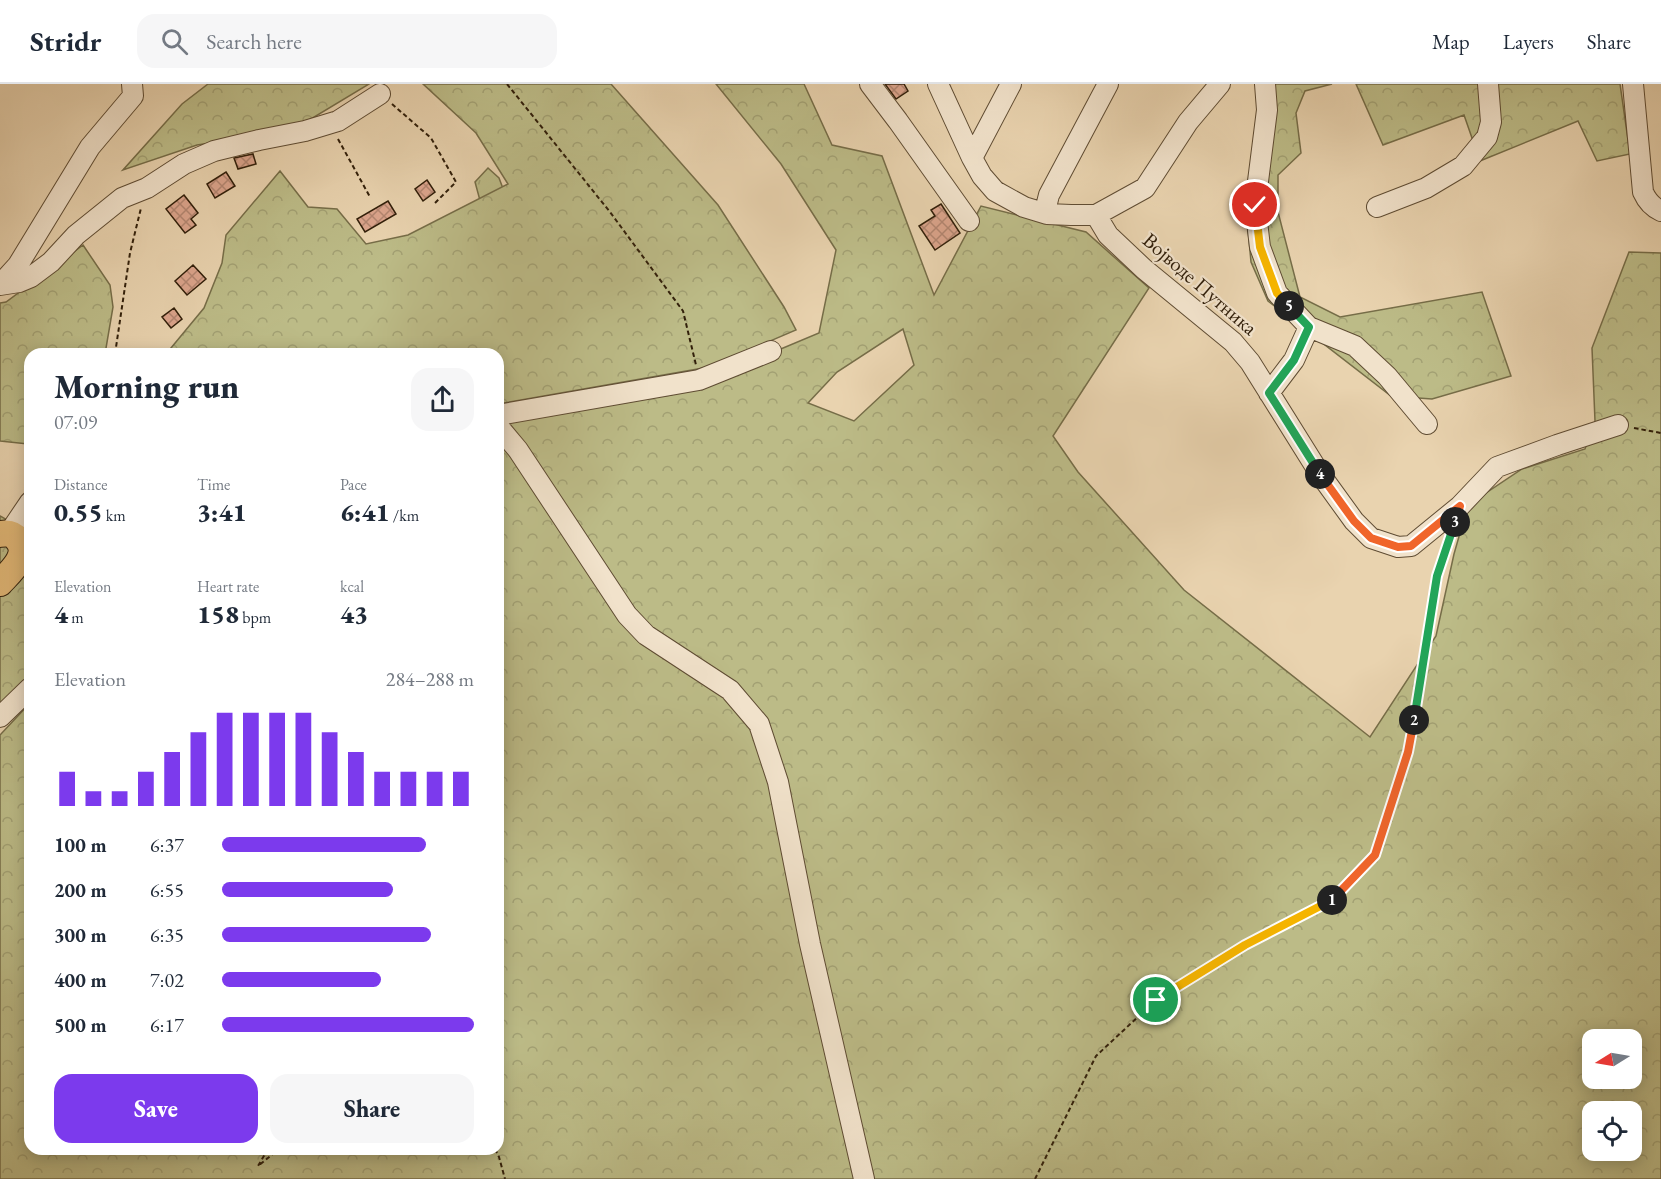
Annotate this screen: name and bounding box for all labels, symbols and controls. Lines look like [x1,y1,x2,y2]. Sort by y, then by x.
search box [137,14,557,68]
text: Stridr [30,23,101,59]
icon: search [158,25,191,58]
text: Search here [206,27,302,56]
text: Map [1432,28,1470,55]
text: Layers [1503,28,1554,55]
text: Share [1587,28,1631,55]
pin [1229,179,1280,230]
icon: check [1238,188,1271,221]
street label: Војводе Путника [1137,226,1264,341]
pin: 5 [1274,291,1304,321]
text: 5 [1285,295,1293,316]
text: Morning run [54,365,239,408]
button: share [411,368,474,431]
text: 07:09 [54,409,97,435]
pin: 4 [1305,459,1335,489]
text: 4 [1316,463,1324,484]
text: Distance [54,474,107,495]
text: Time [197,474,230,495]
text: Pace [340,474,367,495]
text: 0.55 [54,495,103,529]
text: 3:41 [197,495,247,529]
text: 6:41 [340,495,390,529]
text: km [103,505,126,526]
text: /km [390,505,419,526]
pin: 3 [1440,507,1470,537]
text: 3 [1451,511,1459,532]
text: Elevation [54,576,112,597]
text: Heart rate [197,576,259,597]
text: kcal [340,576,364,597]
text: 4 [54,597,68,631]
text: 158 [197,597,239,631]
text: 43 [340,597,368,631]
text: m [68,607,84,628]
text: bpm [239,607,271,628]
text: Elevation [54,666,126,692]
text: 284–288 m [386,666,474,692]
pin: 2 [1399,705,1429,735]
text: 2 [1410,709,1418,730]
text: 100 m [54,832,107,858]
text: 6:37 [150,832,184,858]
text: 200 m [54,877,107,903]
text: 6:55 [150,877,184,903]
pin: 1 [1317,885,1347,915]
text: 1 [1328,889,1336,910]
text: 300 m [54,922,107,948]
text: 6:35 [150,922,184,948]
text: 400 m [54,967,107,993]
text: 7:02 [150,967,184,993]
pin [1130,974,1181,1025]
icon: arrive [1139,983,1172,1016]
text: 500 m [54,1012,107,1038]
text: 6:17 [150,1012,184,1038]
north arrow [1582,1029,1642,1089]
map controls [1582,1029,1642,1161]
button: Save [54,1074,258,1143]
button: Share [270,1074,474,1143]
button: locate [1582,1101,1642,1161]

